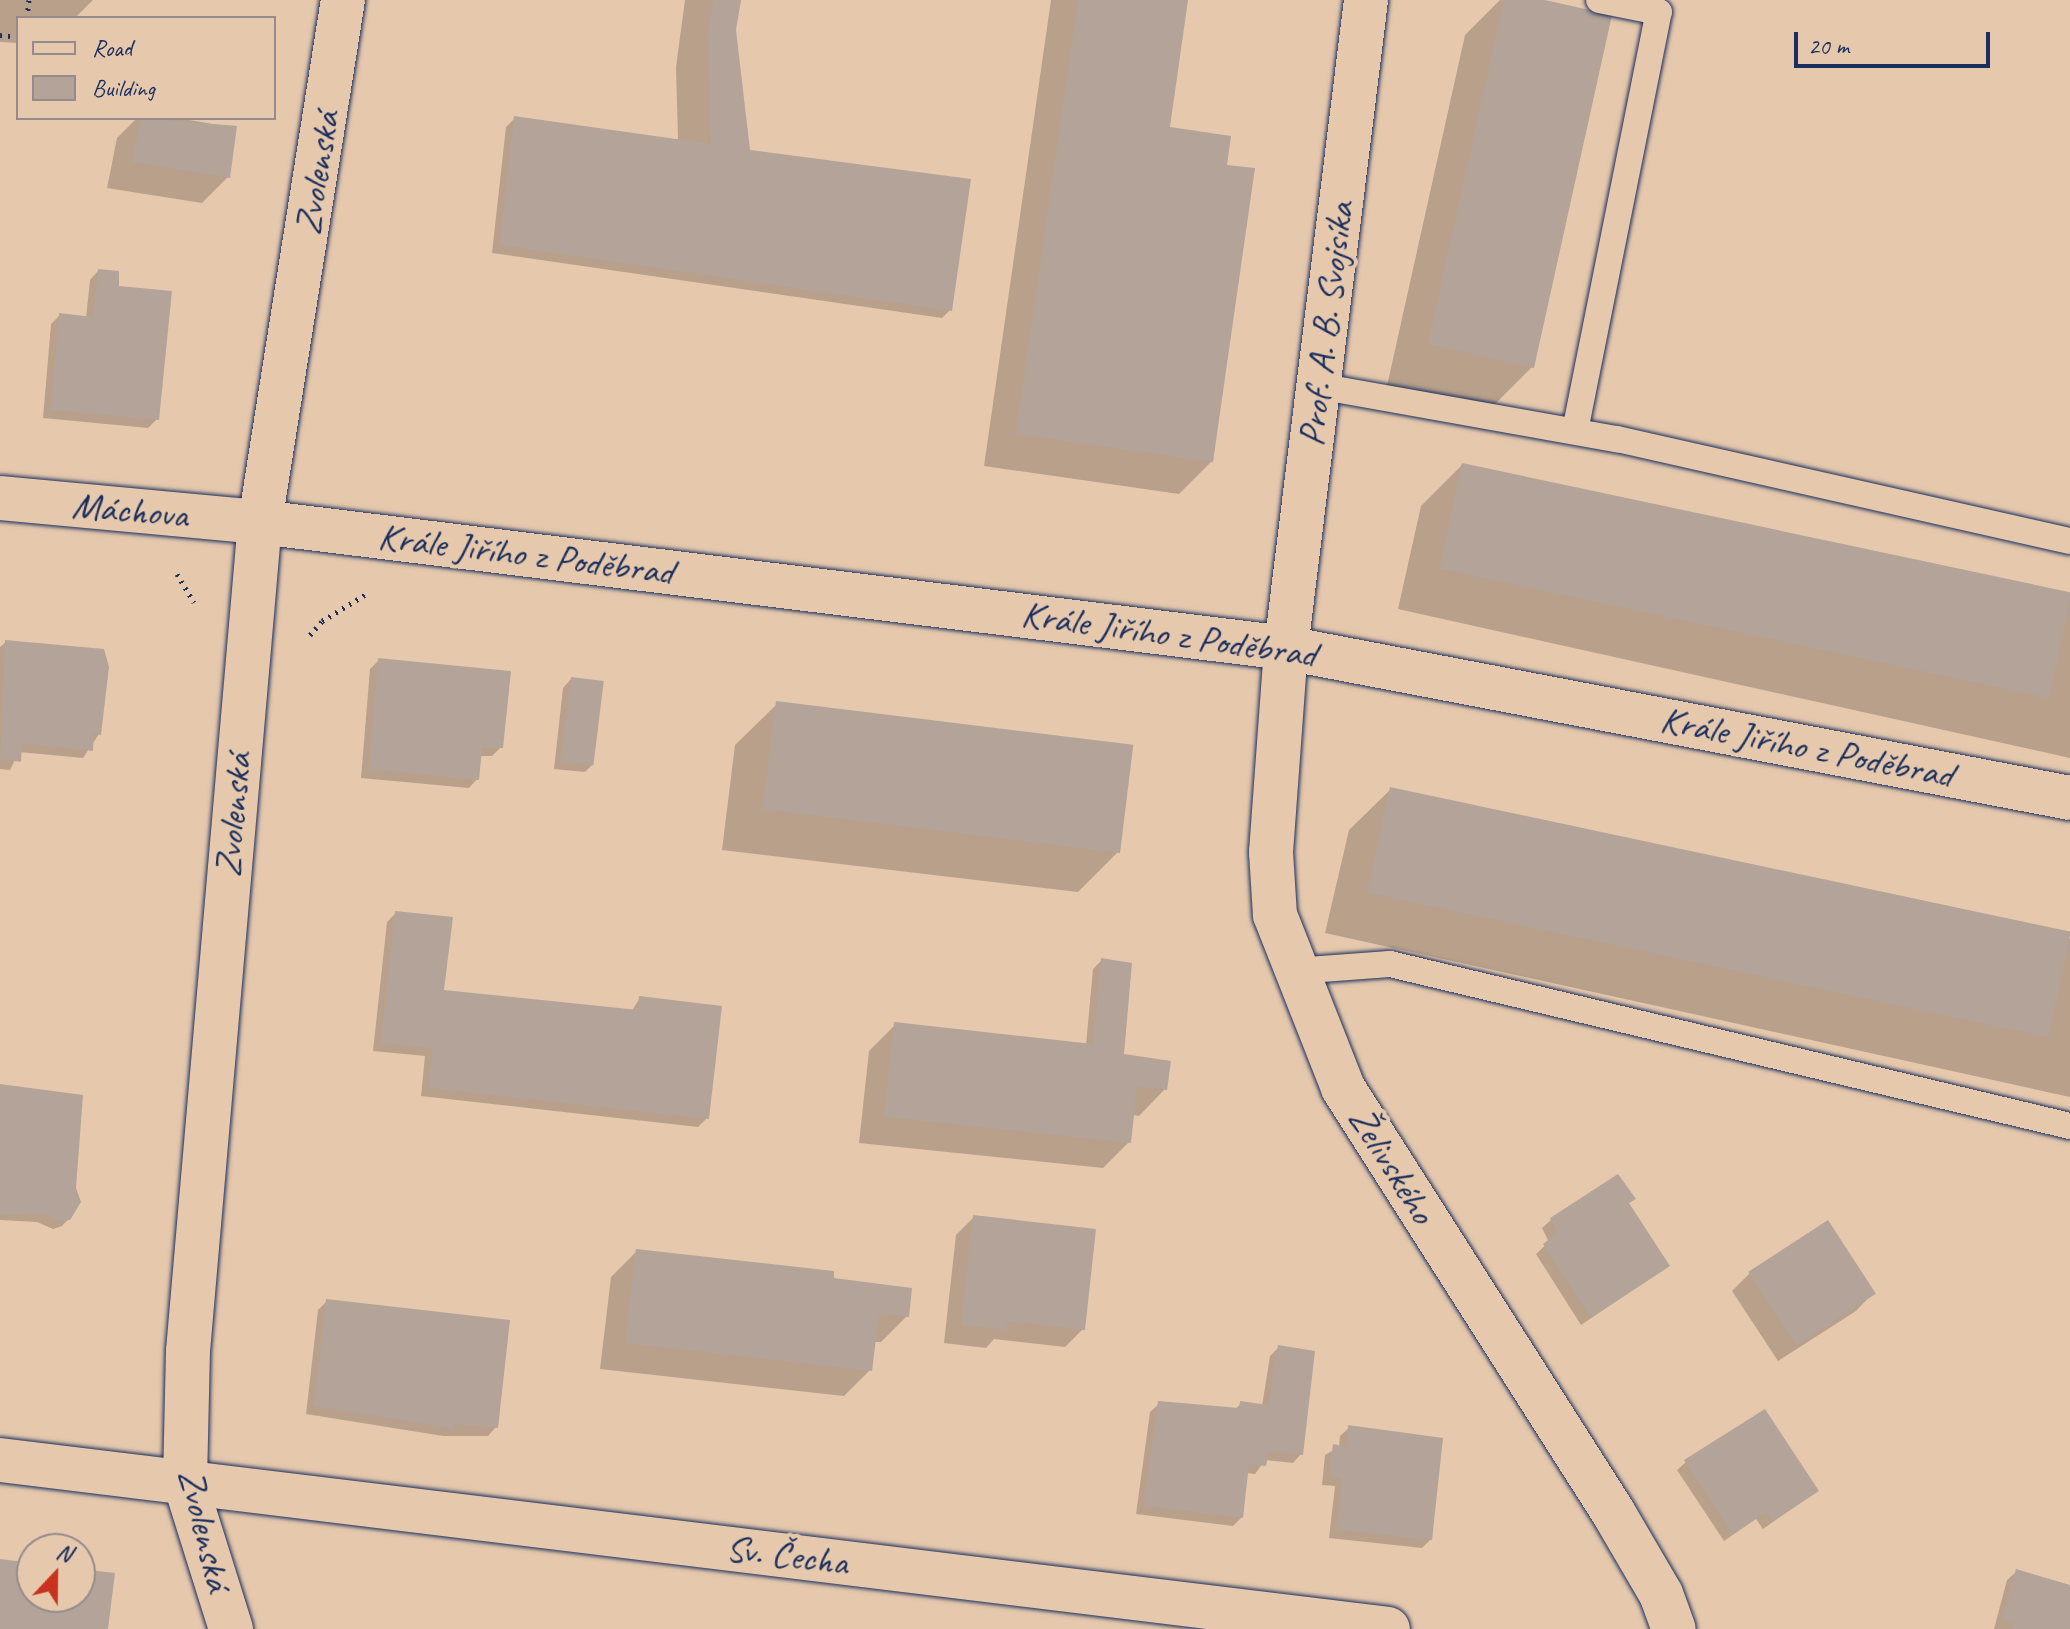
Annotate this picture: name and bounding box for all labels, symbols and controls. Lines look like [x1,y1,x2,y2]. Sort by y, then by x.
legend [16,16,276,120]
scale bar [1798,16,1994,66]
text: 20 m [1808,31,1849,61]
text: Road [92,33,132,63]
text: Building [92,73,155,103]
street label: Zvolenská [285,108,349,238]
street label: Prof. A. B. Svojsíka [1288,199,1364,449]
street label: Máchova [70,482,190,538]
street label: Krále Jiřího z Poděbrad [376,513,676,595]
street label: Krále Jiřího z Poděbrad [1019,591,1319,677]
street label: Krále Jiřího z Poděbrad [1657,696,1957,798]
street label: Zvolenská [205,751,261,879]
street label: Želivského [1339,1098,1445,1232]
street label: Zvolenská [168,1464,242,1596]
street label: Sv. Čecha [723,1525,851,1585]
north arrow [16,1533,96,1613]
text: N [53,1537,76,1568]

